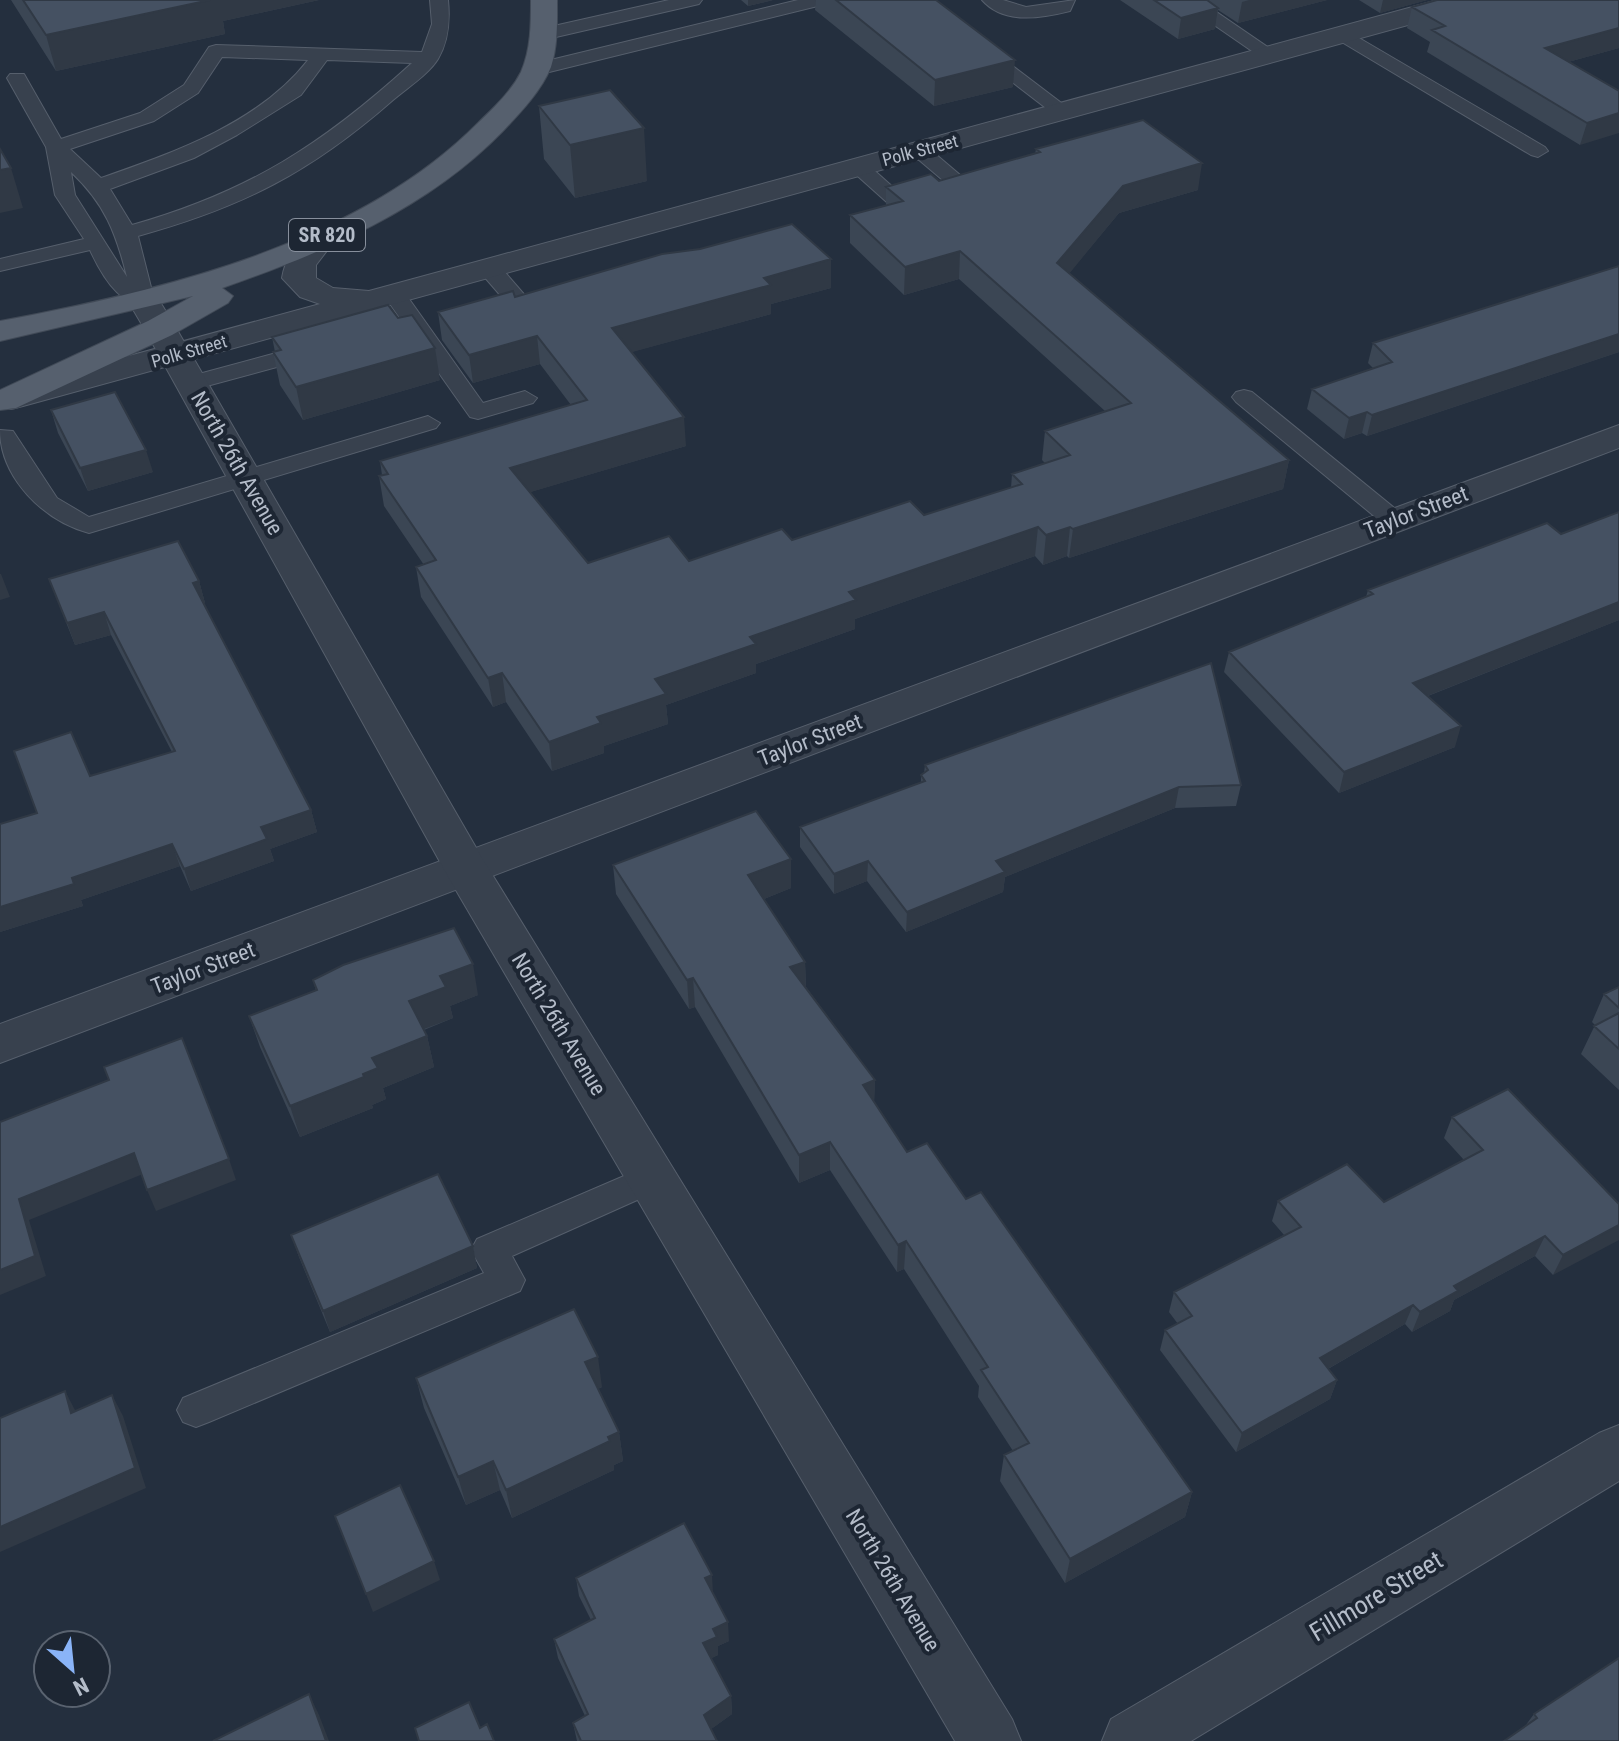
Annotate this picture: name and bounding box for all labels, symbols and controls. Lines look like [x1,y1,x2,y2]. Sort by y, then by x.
street label: Polk Street [880,130,960,170]
road number: SR 820 [289,219,365,251]
street label: Polk Street [149,330,229,372]
street label: North 26th Avenue [186,387,288,539]
street label: Taylor Street [1361,481,1471,543]
street label: Taylor Street [755,709,865,771]
street label: Taylor Street [148,937,258,999]
street label: North 26th Avenue [507,948,611,1100]
street label: North 26th Avenue [841,1504,945,1656]
street label: Fillmore Street [1304,1545,1448,1647]
north arrow [32,1629,112,1709]
text: N [69,1672,93,1701]

